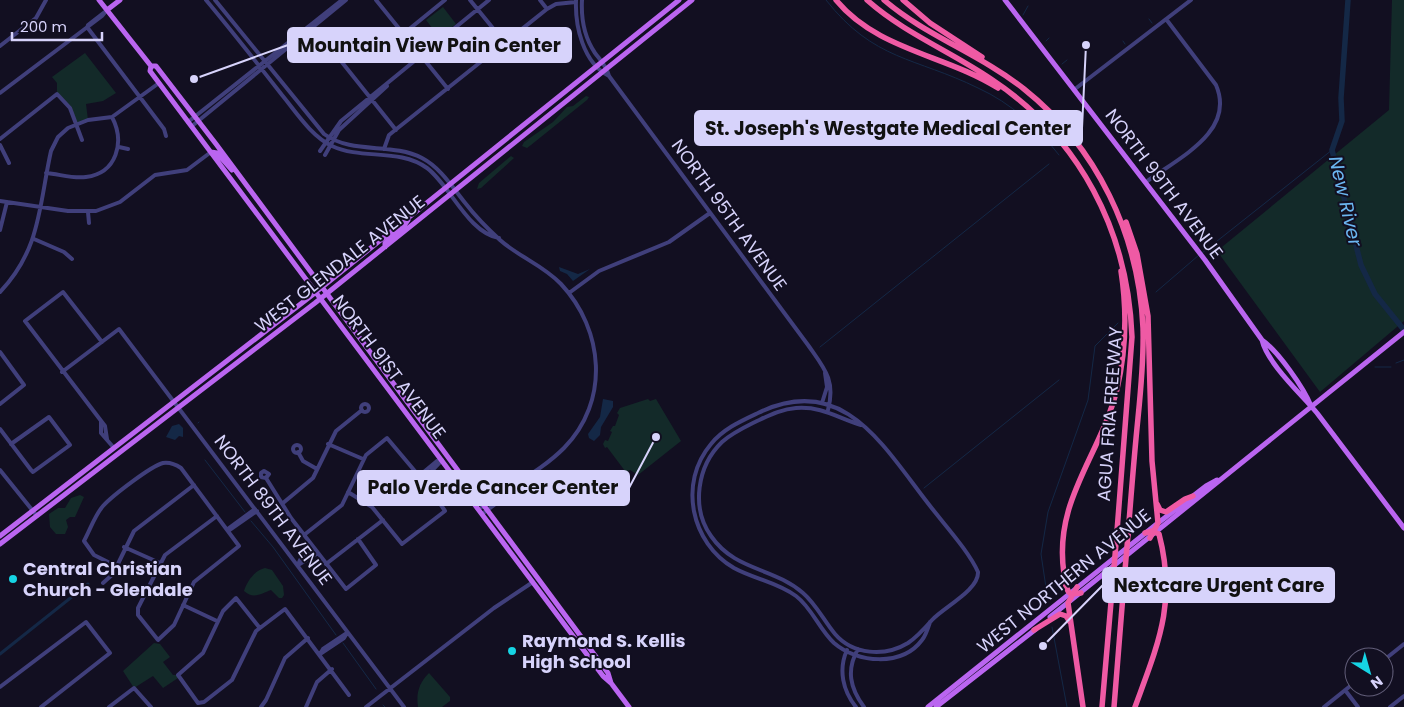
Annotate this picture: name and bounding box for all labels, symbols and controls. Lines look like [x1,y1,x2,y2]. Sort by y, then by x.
scale bar [12,10,102,42]
text: 200 m [20,16,67,37]
callout: Mountain View Pain Center [288,28,571,62]
text: Mountain View Pain Center [297,32,561,59]
street label: NORTH 99TH AVENUE [1100,104,1229,264]
callout: St. Joseph's Westgate Medical Center [695,111,1082,145]
text: St. Joseph's Westgate Medical Center [705,115,1071,142]
street label: NORTH 95TH AVENUE [666,134,793,296]
water label: New River [1322,153,1369,250]
street label: WEST GLENDALE AVENUE [249,189,430,338]
street label: NORTH 91ST AVENUE [327,289,452,444]
street label: AGUA FRIA FREEWAY [1091,325,1128,502]
street label: NORTH 89TH AVENUE [209,429,338,590]
callout: Palo Verde Cancer Center [358,471,629,505]
text: Palo Verde Cancer Center [368,474,618,501]
street label: WEST NORTHERN AVENUE [971,503,1156,659]
place label: Central Christian Church - Glendale [23,556,193,602]
callout: Nextcare Urgent Care [1103,568,1334,602]
text: Nextcare Urgent Care [1113,572,1325,599]
marker: Central Christian Church - Glendale [7,573,19,585]
place label: Raymond S. Kellis High School [522,628,686,674]
marker: Raymond S. Kellis High School [506,645,518,657]
north arrow [1344,647,1394,697]
text: N [1367,671,1387,694]

